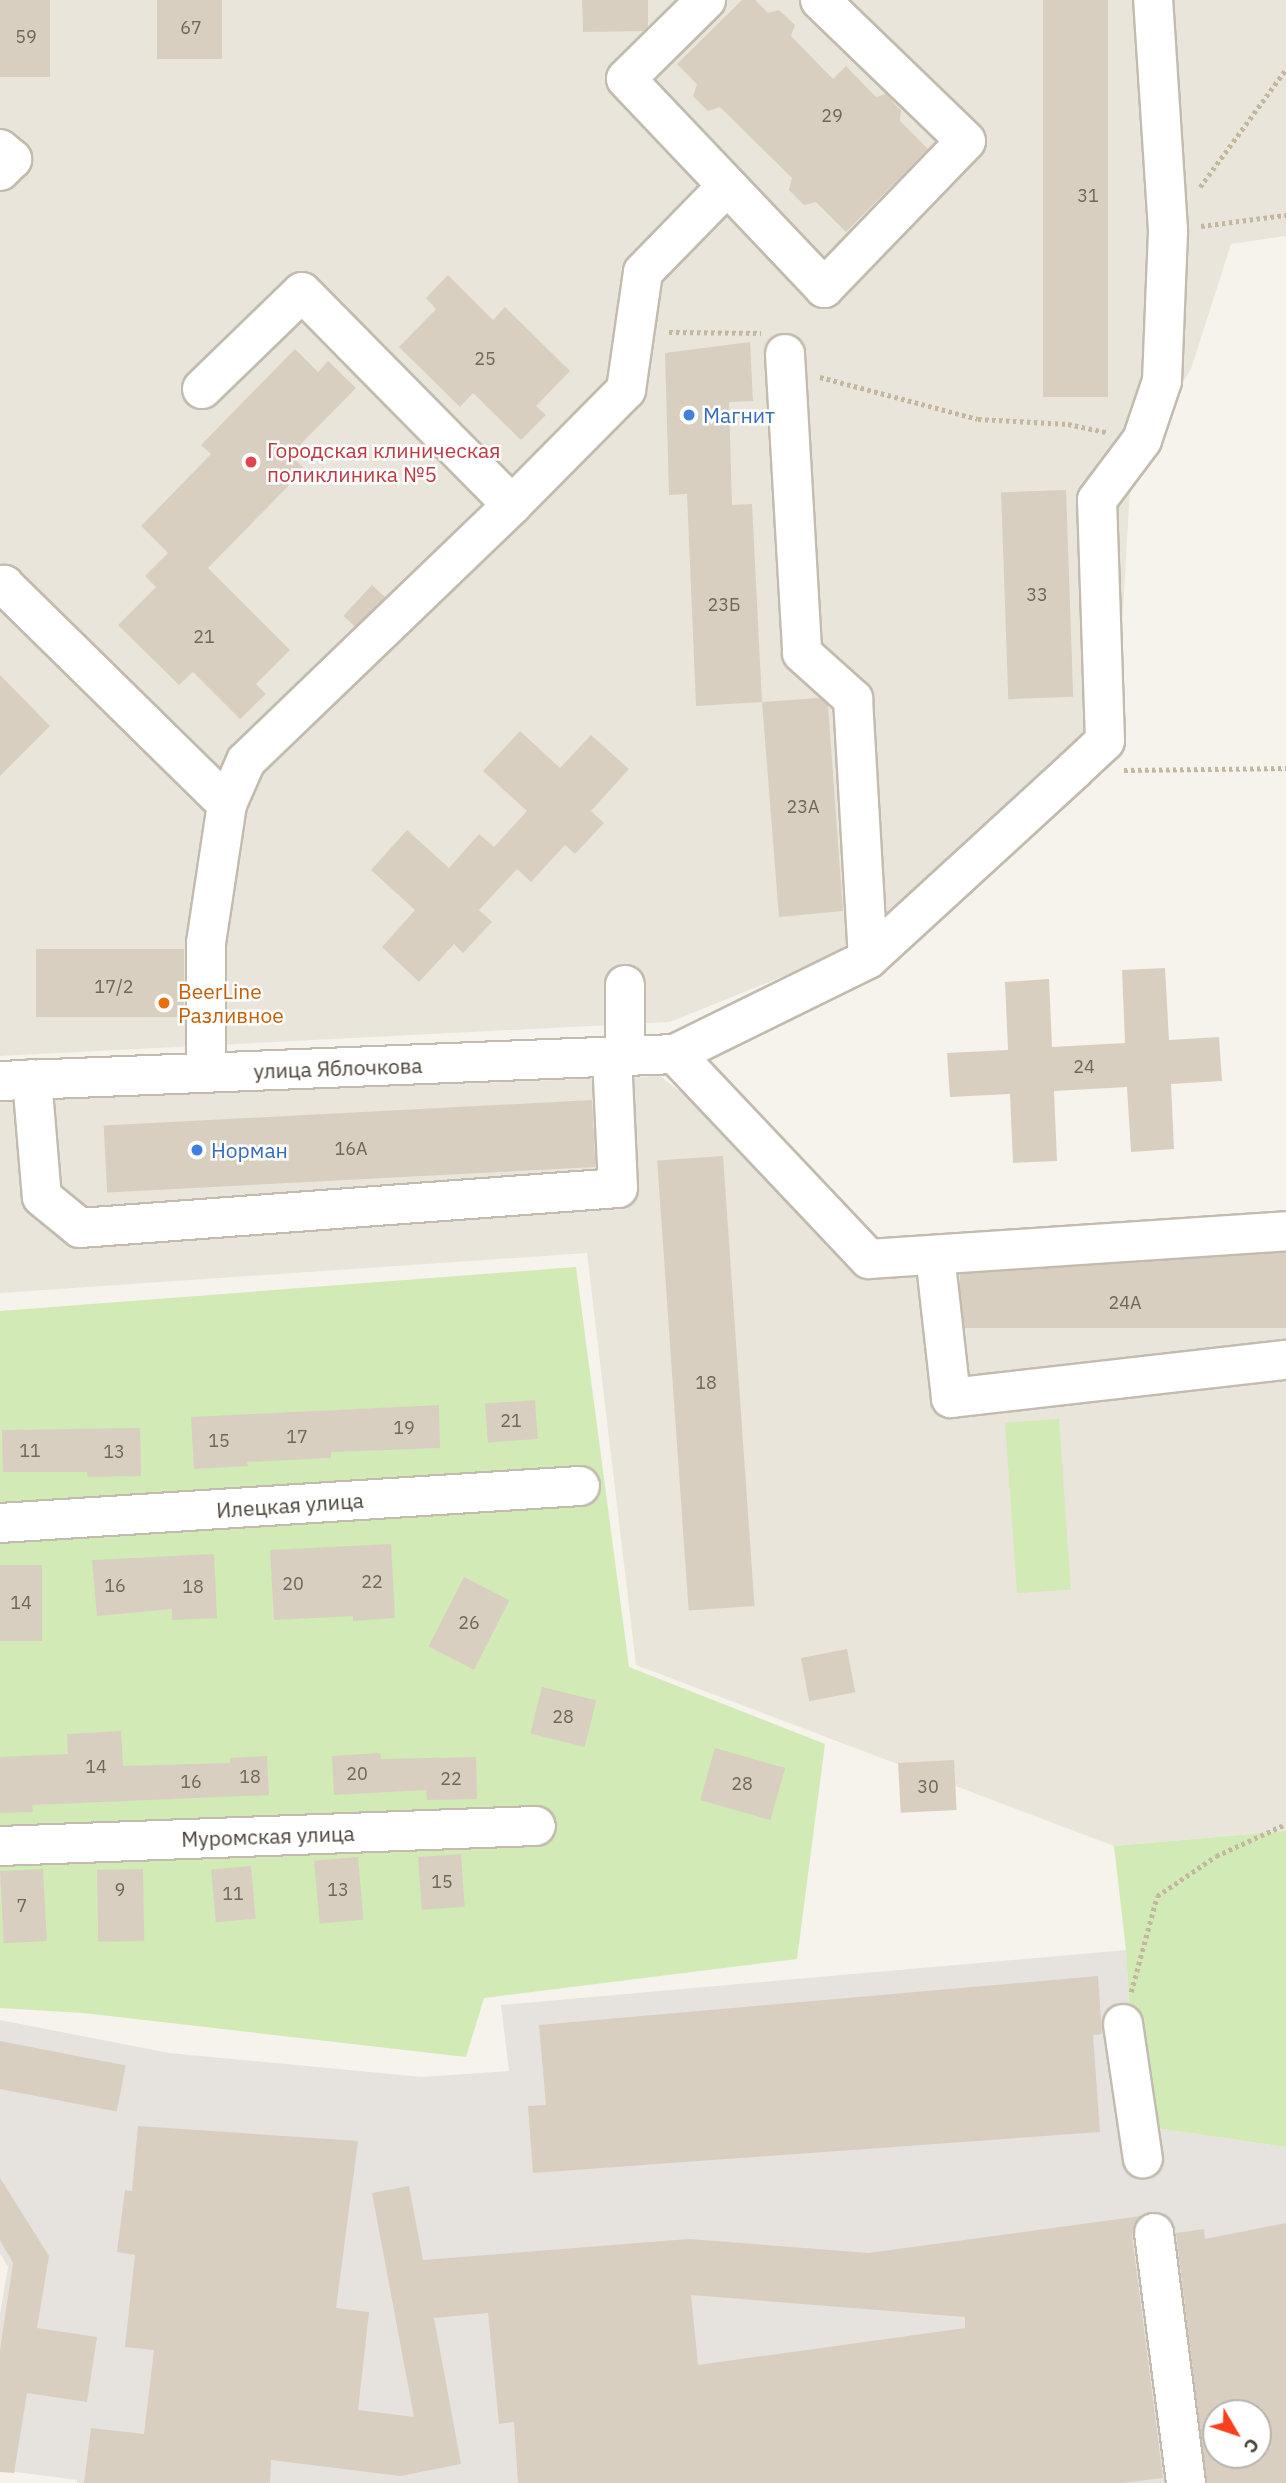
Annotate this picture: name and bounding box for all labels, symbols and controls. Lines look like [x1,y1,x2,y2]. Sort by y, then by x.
house number: 67 [180,17,202,39]
house number: 59 [15,26,37,48]
house number: 29 [821,105,843,127]
house number: 31 [1077,185,1099,207]
house number: 25 [474,348,496,370]
place label: Магнит [703,402,775,428]
marker: Магнит [681,407,697,423]
place label: Городская клиническая поликлиника №5 [267,437,501,487]
marker: Городская клиническая поликлиника №5 [241,452,261,472]
house number: 33 [1026,584,1048,606]
house number: 23Б [707,594,741,616]
house number: 21 [193,626,215,648]
house number: 23А [786,796,820,818]
house number: 17/2 [94,976,134,998]
place label: BeerLine Разливное [178,978,284,1028]
marker: BeerLine Разливное [156,995,172,1011]
street label: улица Яблочкова [253,1052,423,1084]
house number: 24 [1073,1056,1095,1078]
place label: Норман [211,1137,288,1163]
house number: 16А [334,1138,368,1160]
marker: Норман [189,1142,205,1158]
house number: 24А [1108,1292,1142,1314]
house number: 18 [695,1372,717,1394]
house number: 21 [500,1410,522,1432]
house number: 19 [393,1417,415,1439]
house number: 17 [286,1426,308,1448]
house number: 15 [208,1430,230,1452]
house number: 11 [19,1440,41,1462]
house number: 13 [103,1441,125,1463]
street label: Илецкая улица [215,1487,365,1523]
house number: 22 [361,1571,383,1593]
house number: 20 [282,1573,304,1595]
house number: 16 [104,1575,126,1597]
house number: 18 [182,1576,204,1598]
house number: 14 [10,1592,32,1614]
house number: 26 [458,1612,480,1634]
house number: 28 [552,1706,574,1728]
house number: 14 [85,1756,107,1778]
house number: 20 [346,1763,368,1785]
house number: 18 [239,1766,261,1788]
house number: 22 [440,1768,462,1790]
house number: 16 [180,1771,202,1793]
house number: 28 [731,1773,753,1795]
house number: 30 [917,1776,939,1798]
street label: Муромская улица [181,1820,355,1852]
house number: 15 [431,1871,453,1893]
house number: 9 [115,1879,125,1901]
house number: 13 [327,1879,349,1901]
house number: 11 [222,1883,244,1905]
house number: 7 [17,1895,27,1917]
north arrow [1202,2399,1272,2469]
text: С [1239,2434,1265,2458]

